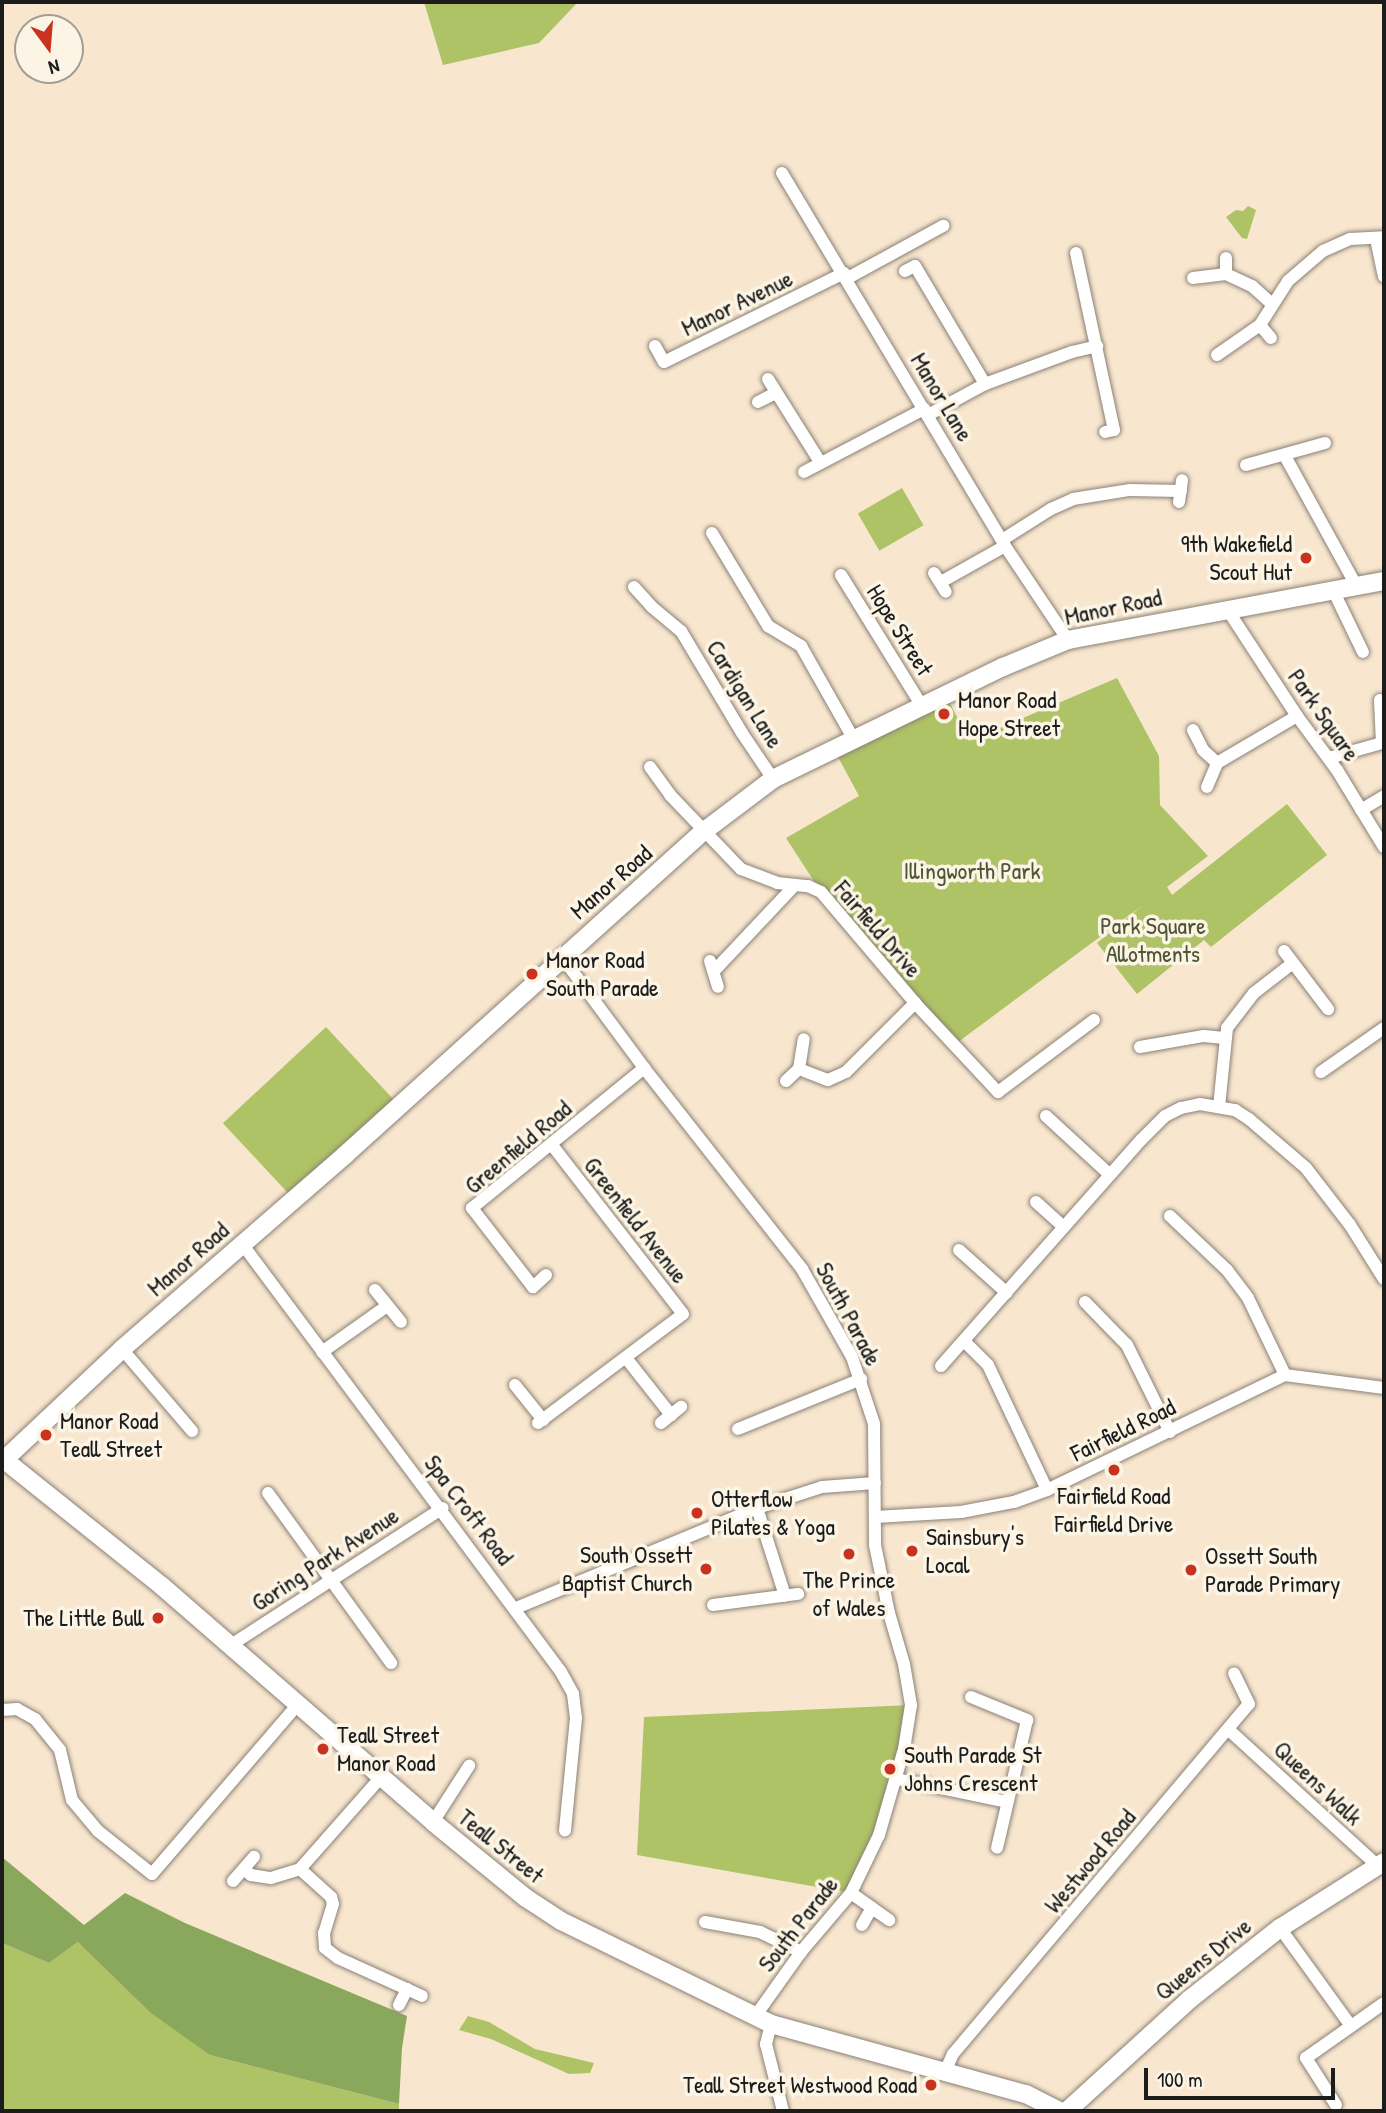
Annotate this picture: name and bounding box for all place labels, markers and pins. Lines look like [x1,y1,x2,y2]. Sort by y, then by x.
place label: 9th Wakefield Scout Hut [1181,530,1292,586]
marker: 9th Wakefield Scout Hut [1298,550,1314,566]
place label: Manor Road Hope Street [958,686,1060,742]
marker: Manor Road Hope Street [936,706,952,722]
place label: Manor Road South Parade [546,946,659,1002]
marker: Manor Road South Parade [524,966,540,982]
place label: Manor Road Teall Street [60,1407,162,1463]
marker: Manor Road Teall Street [38,1427,54,1443]
marker: Fairfield Road Fairfield Drive [1106,1462,1122,1478]
place label: Fairfield Road Fairfield Drive [1055,1482,1173,1538]
place label: Otterflow Pilates & Yoga [711,1485,835,1541]
marker: Otterflow Pilates & Yoga [689,1505,705,1521]
place label: Sainsbury's Local [926,1523,1024,1579]
place label: South Ossett Baptist Church [562,1541,692,1597]
place label: Ossett South Parade Primary [1205,1542,1340,1598]
marker: Sainsbury's Local [904,1543,920,1559]
marker: The Prince of Wales [841,1546,857,1562]
marker: South Ossett Baptist Church [698,1561,714,1577]
marker: Ossett South Parade Primary [1183,1562,1199,1578]
place label: The Prince of Wales [803,1566,895,1622]
place label: The Little Bull [23,1604,144,1632]
marker: The Little Bull [150,1610,166,1626]
place label: Teall Street Manor Road [337,1721,439,1777]
marker: Teall Street Manor Road [315,1741,331,1757]
place label: South Parade St Johns Crescent [904,1741,1041,1797]
marker: South Parade St Johns Crescent [882,1761,898,1777]
place label: Teall Street Westwood Road [683,2071,917,2099]
marker: Teall Street Westwood Road [923,2077,939,2093]

